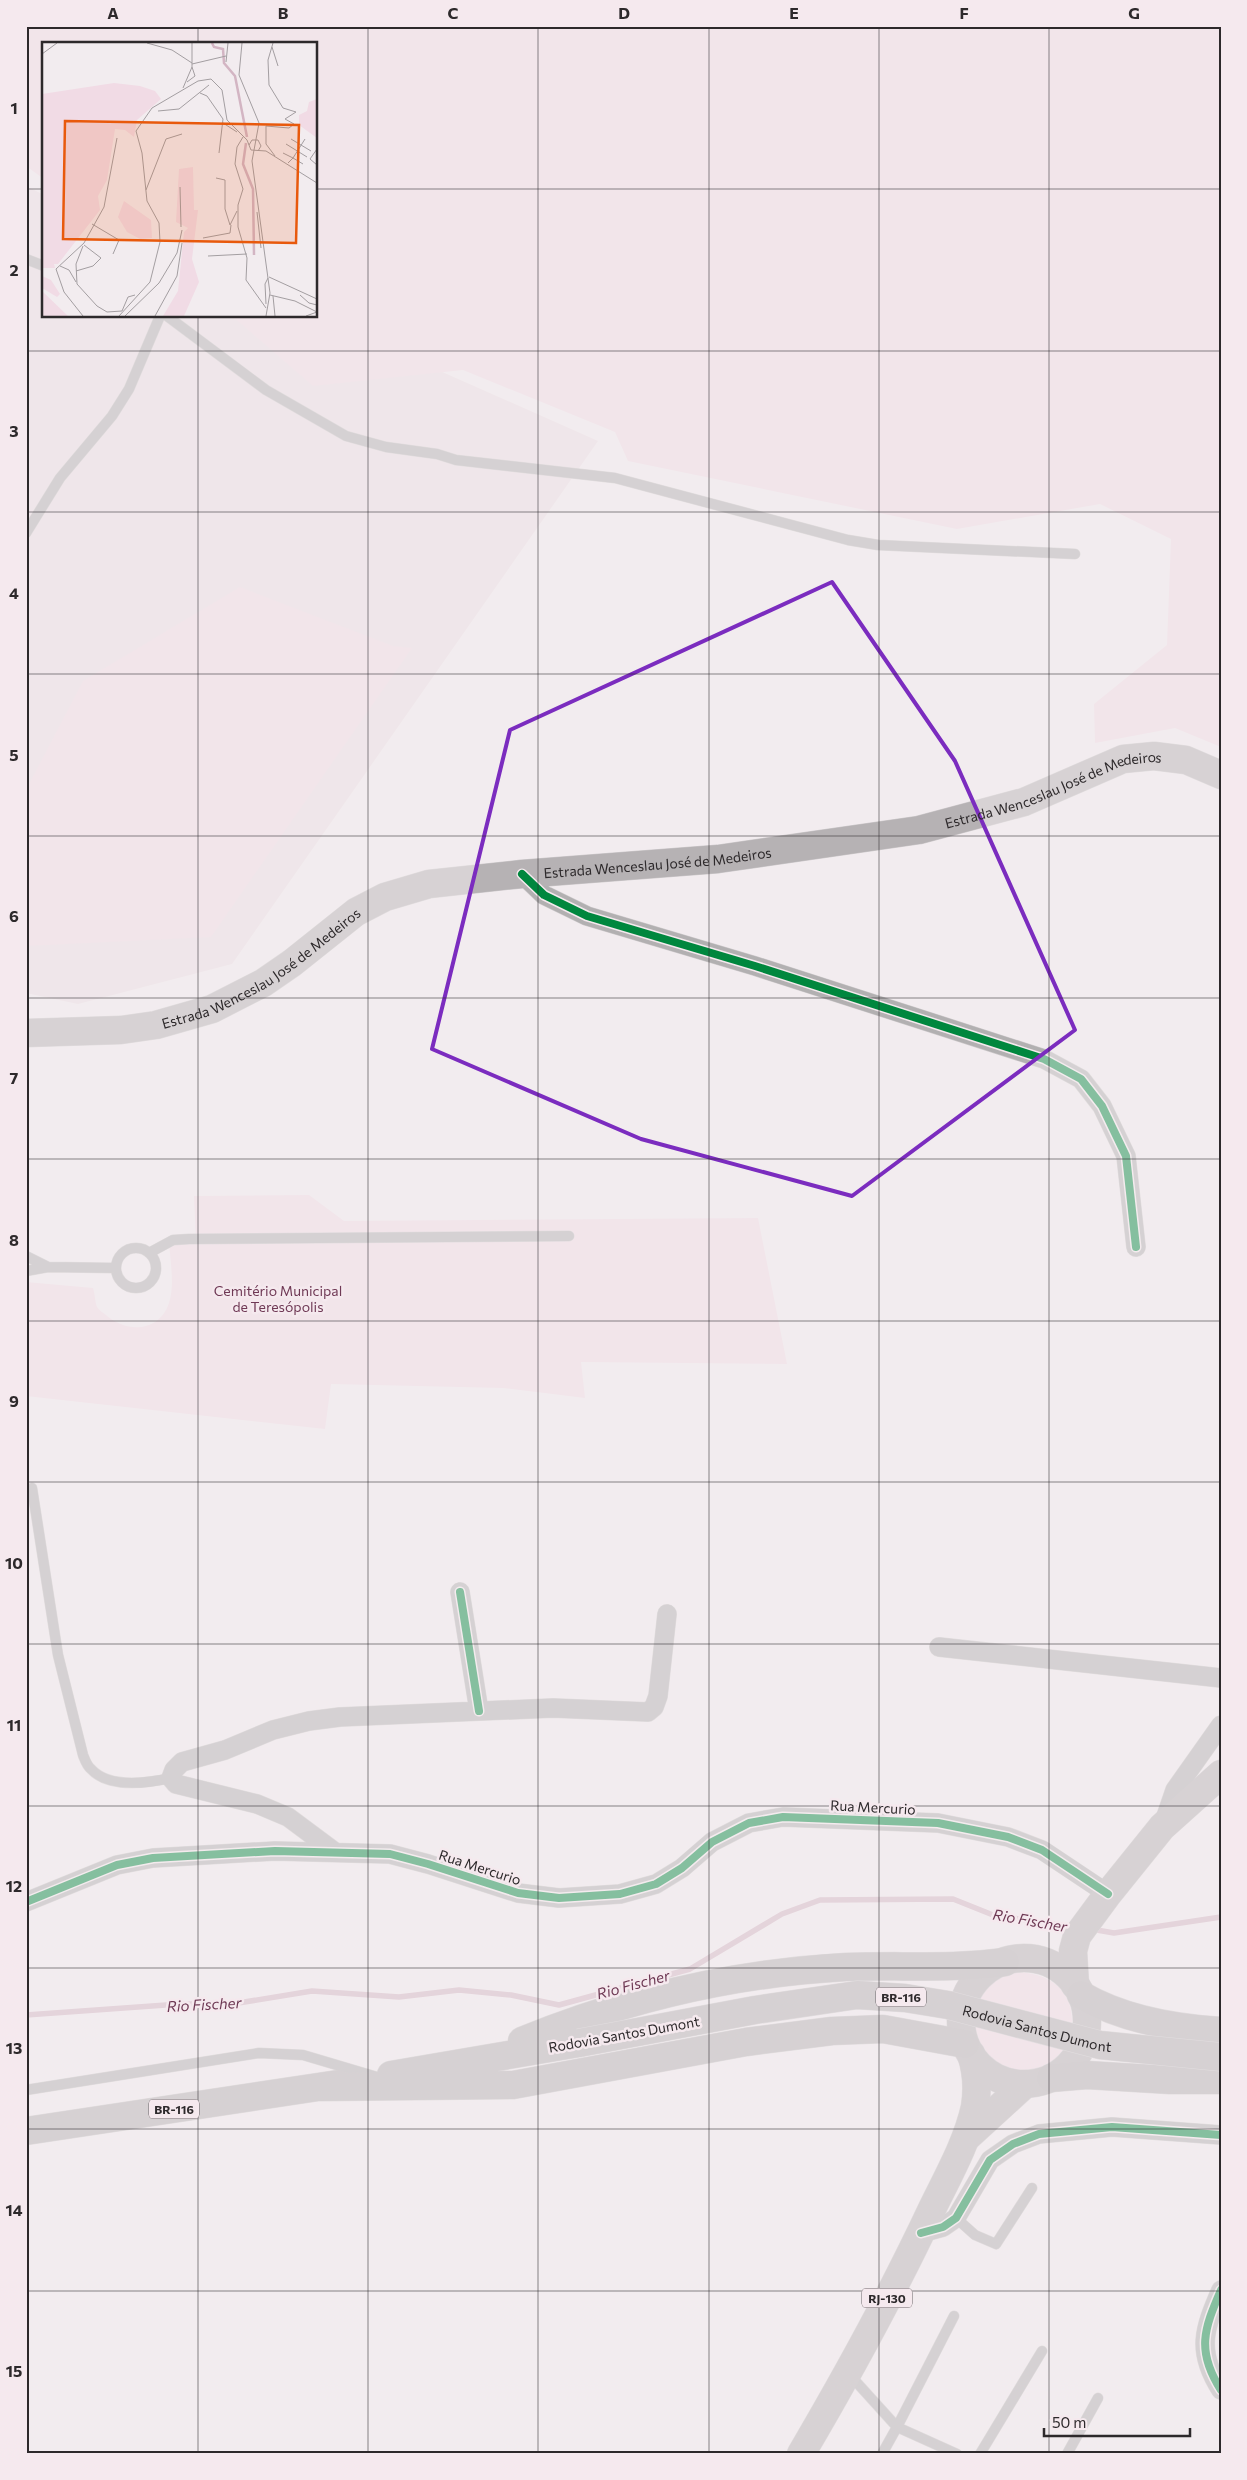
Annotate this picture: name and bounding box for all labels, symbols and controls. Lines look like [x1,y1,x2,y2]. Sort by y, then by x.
text: A [107,3,119,22]
text: B [278,3,289,22]
text: C [448,3,459,22]
text: D [618,3,630,22]
text: E [789,3,799,22]
text: F [959,3,969,22]
text: G [1128,3,1140,22]
inset map [42,42,318,318]
text: 1 [10,98,18,117]
text: 2 [9,260,19,279]
text: 3 [9,421,19,440]
text: 4 [9,583,19,602]
text: 5 [9,745,19,764]
street label: Estrada Wenceslau José de Medeiros [943,747,1163,831]
street label: Estrada Wenceslau José de Medeiros [543,843,773,881]
street label: Estrada Wenceslau José de Medeiros [160,904,363,1031]
text: 6 [9,906,19,925]
text: 7 [10,1068,19,1087]
text: 8 [9,1230,19,1249]
park label: Cemitério Municipal de Teresópolis [214,1282,342,1315]
text: 9 [9,1391,19,1410]
text: 10 [5,1553,23,1572]
text: 11 [7,1715,21,1734]
street label: Rua Mercurio [830,1796,916,1818]
street label: Rua Mercurio [437,1846,523,1888]
text: 12 [6,1876,22,1895]
water label: Rio Fischer [992,1905,1069,1936]
water label: Rio Fischer [594,1965,672,2002]
road number: BR-116 [876,1988,926,2006]
water label: Rio Fischer [166,1993,243,2015]
street label: Rodovia Santos Dumont [961,2001,1113,2055]
street label: Rodovia Santos Dumont [547,2012,701,2056]
text: 13 [6,2038,22,2057]
road number: BR-116 [149,2100,199,2118]
text: 14 [5,2200,23,2219]
road number: RJ-130 [862,2288,912,2308]
text: 15 [6,2361,22,2380]
scale bar [1044,2405,1191,2437]
text: 50 m [1052,2413,1086,2431]

